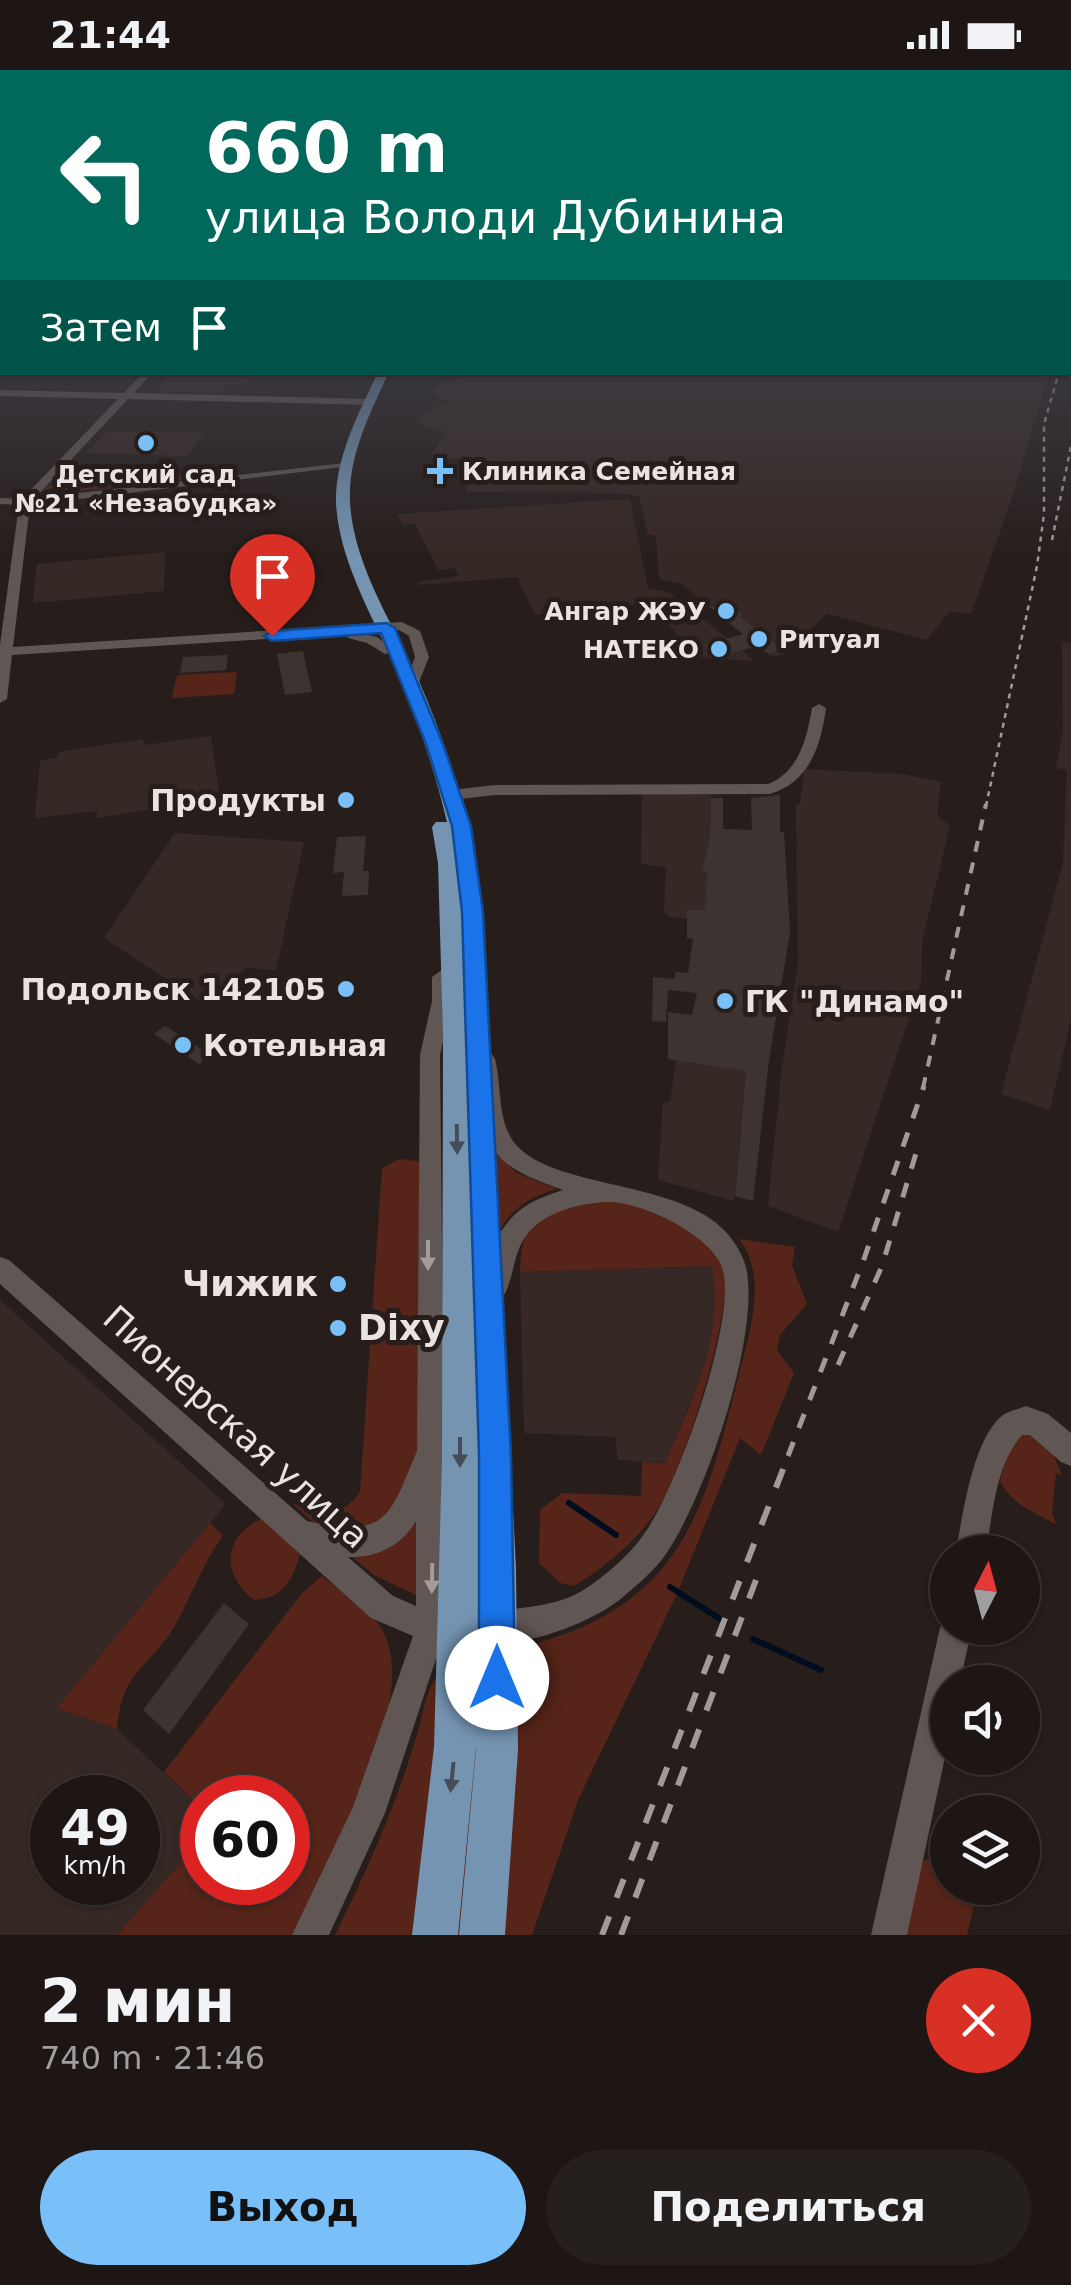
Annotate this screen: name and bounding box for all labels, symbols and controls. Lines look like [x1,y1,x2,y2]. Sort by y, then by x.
text: 21:44 [50,13,171,57]
text: 660 m [205,107,448,189]
icon: left [40,110,170,240]
text: улица Володи Дубинина [205,191,786,244]
icon: arrive [182,300,237,355]
text: Затем [40,306,162,350]
marker: Детский сад №21 «Незабудка» [135,432,157,454]
place label: Клиника Семейная [462,457,736,486]
marker: Клиника Семейная [427,458,453,484]
place label: Детский сад №21 «Незабудка» [15,460,277,518]
pin [230,534,315,637]
icon: arrive [245,549,300,604]
place label: Ангар ЖЭУ [545,597,706,626]
marker: Ангар ЖЭУ [715,600,737,622]
place label: Ритуал [779,625,881,654]
marker: Ритуал [748,628,770,650]
place label: НАТЕКО [583,635,699,664]
marker: НАТЕКО [708,638,730,660]
place label: Продукты [150,783,326,818]
marker: Продукты [335,789,357,811]
place label: Подольск 142105 [21,972,326,1007]
marker: Подольск 142105 [335,978,357,1000]
place label: ГК "Динамо" [745,984,964,1019]
marker: ГК "Динамо" [714,990,736,1012]
place label: Котельная [203,1028,387,1063]
marker: Котельная [172,1034,194,1056]
one-way arrow [449,1124,465,1156]
one-way arrow [420,1240,436,1272]
place label: Чижик [182,1264,318,1304]
marker: Чижик [327,1273,349,1295]
street label: Пионерская улица [95,1298,377,1556]
place label: Dixy [358,1308,445,1348]
marker: Dixy [327,1317,349,1339]
one-way arrow [452,1437,468,1469]
north arrow [930,1535,1040,1645]
map controls [930,1535,1040,1905]
one-way arrow [423,1563,439,1595]
position arrow [445,1626,549,1730]
button: sound [930,1665,1040,1775]
one-way arrow [444,1762,460,1793]
speed limit sign: 60 [180,1775,310,1905]
button: layers [930,1795,1040,1905]
text: 49 [60,1799,130,1857]
text: km/h [63,1851,127,1880]
text: 2 мин [40,1966,235,2036]
button: close [926,1968,1031,2073]
text: 740 m · 21:46 [40,2039,265,2077]
button: Выход [40,2150,526,2265]
button: Поделиться [546,2150,1031,2265]

